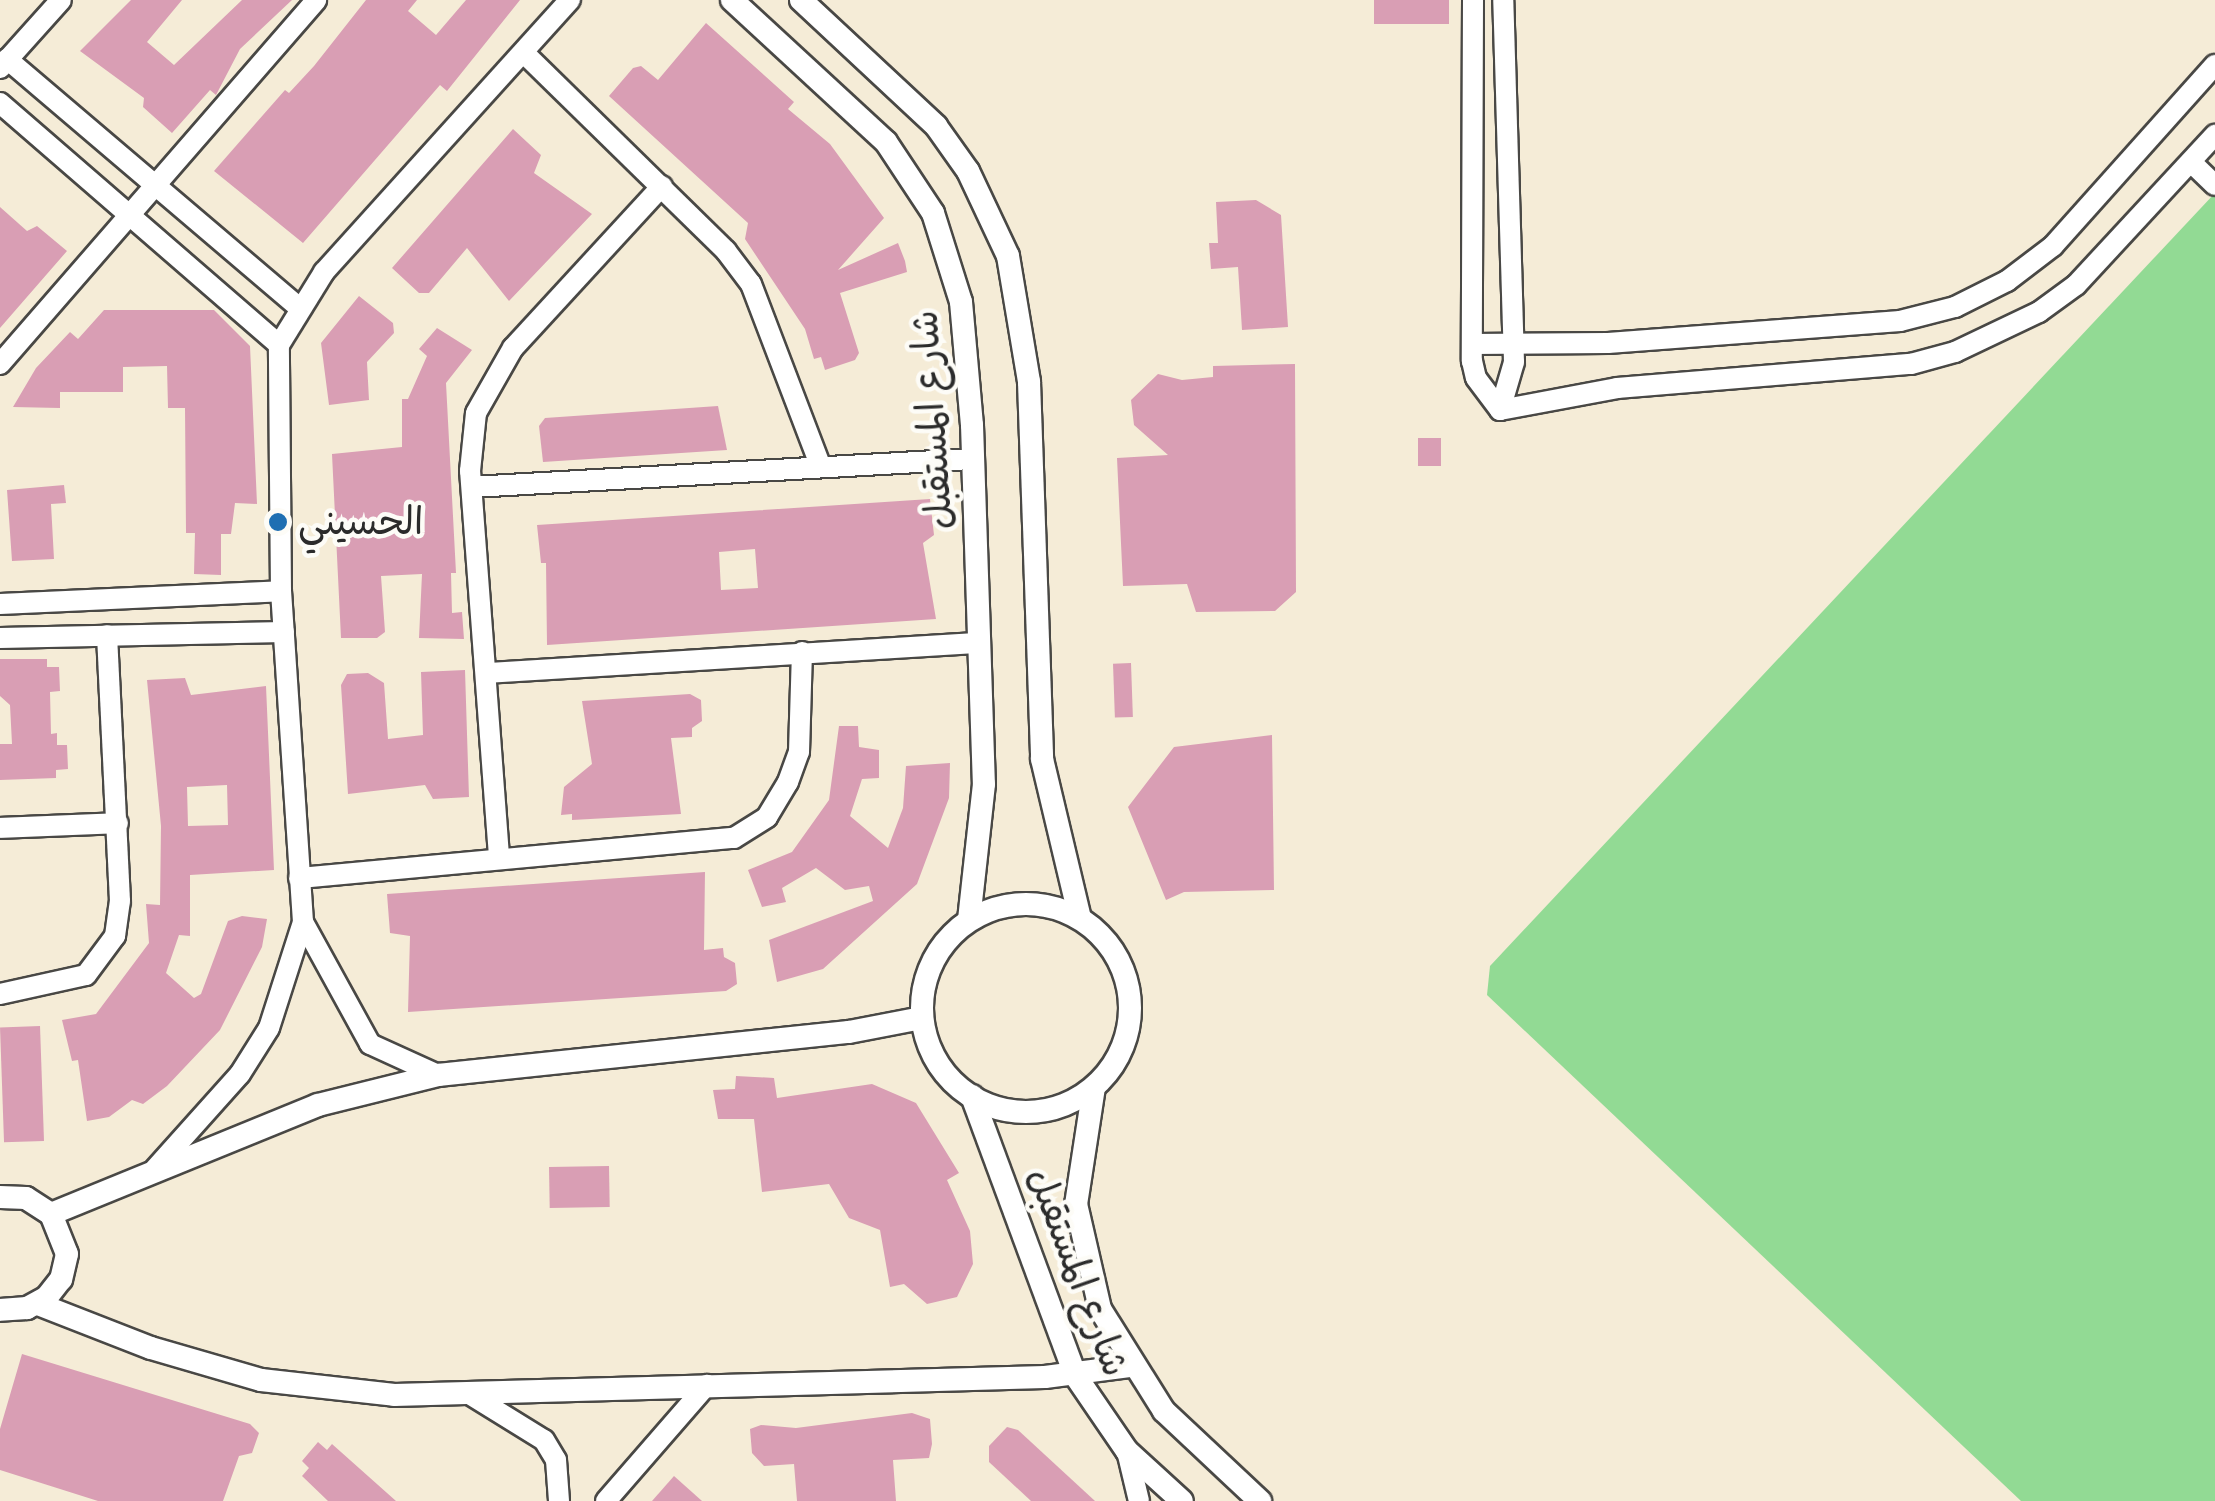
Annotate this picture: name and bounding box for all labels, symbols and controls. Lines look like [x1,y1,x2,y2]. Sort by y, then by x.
street label: شارع المستقبل [902,309,962,531]
place label: الحسيني [298,499,423,545]
marker: الحسيني [267,511,289,533]
street label: شارع المستقبل [1017,1161,1139,1383]

